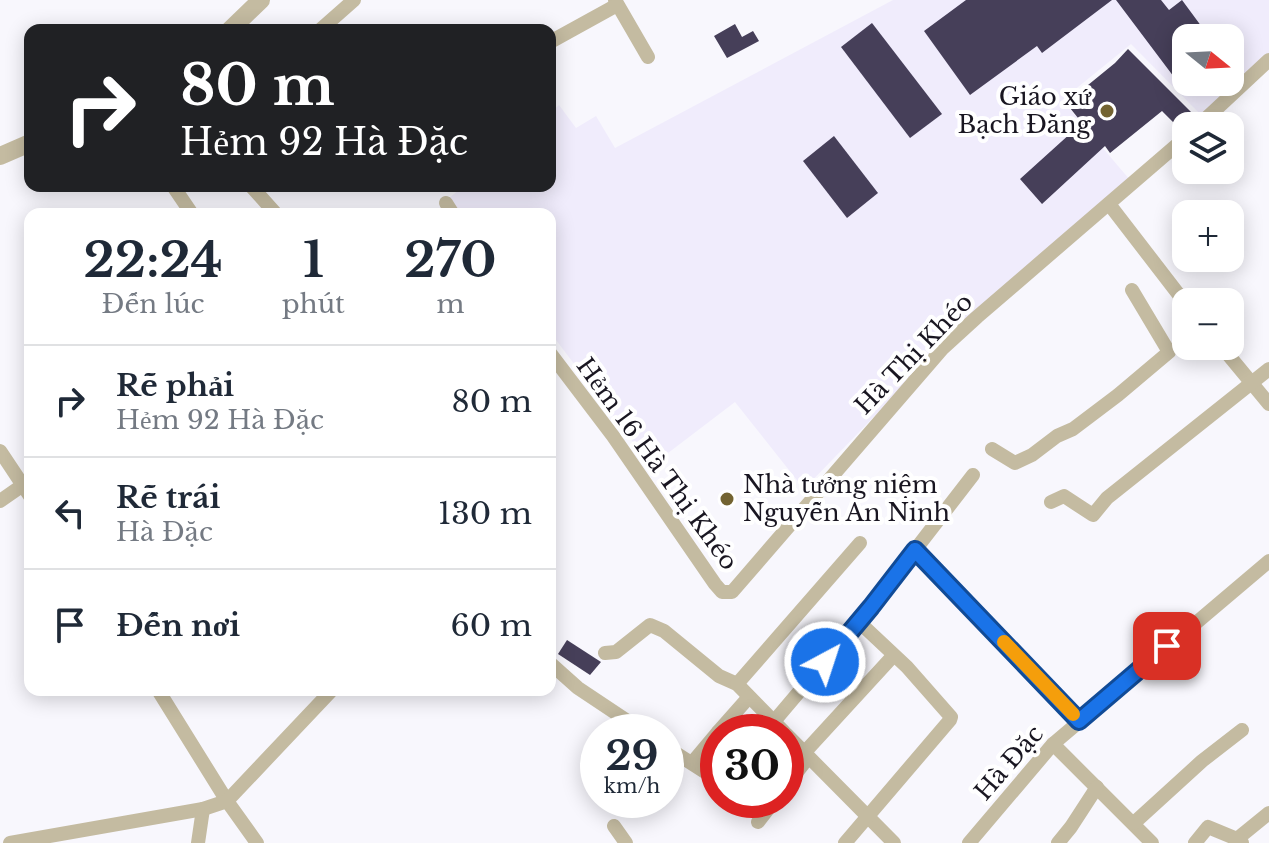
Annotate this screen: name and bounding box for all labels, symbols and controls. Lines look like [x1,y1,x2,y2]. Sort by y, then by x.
north arrow [1172,24,1244,96]
map controls [1172,24,1244,360]
text: 80 m [180,51,335,120]
icon: right [48,56,152,160]
place label: Giáo xứ Bạch Đằng [958,82,1092,139]
marker: Giáo xứ Bạch Đằng [1098,102,1116,120]
button: layers [1172,112,1244,184]
text: Hẻm 92 Hà Đặc [180,120,468,165]
button: + [1172,200,1244,272]
text: 22:24 [83,230,223,290]
text: 1 [303,230,324,290]
text: 270 [404,230,497,290]
street label: Hà Thị Khéo [849,287,979,420]
text: Đến lúc [102,288,205,320]
text: phút [282,288,345,320]
text: m [436,288,464,320]
button: − [1172,288,1244,360]
street label: Hẻm 16 Hà Thị Khéo [571,352,744,576]
text: Rẽ phải [116,367,234,404]
icon: right [48,379,92,423]
text: 80 m [452,383,532,420]
text: Hẻm 92 Hà Đặc [116,404,324,436]
place label: Nhà tưởng niệm Nguyễn An Ninh [743,470,950,527]
text: Rẽ trái [116,479,220,516]
marker: Nhà tưởng niệm Nguyễn An Ninh [718,490,736,508]
icon: left [48,491,92,535]
text: 130 m [438,495,532,532]
text: Hà Đặc [116,516,213,548]
icon: arrive [48,603,92,647]
text: Đến nơi [116,607,240,644]
text: 60 m [450,607,532,644]
pin [1133,612,1201,680]
position arrow [783,620,867,704]
icon: arrive [1145,624,1189,668]
speed limit sign: 30 [700,714,804,818]
street label: Hà Đặc [968,719,1049,806]
text: 29 [606,731,659,781]
text: km/h [604,774,660,798]

